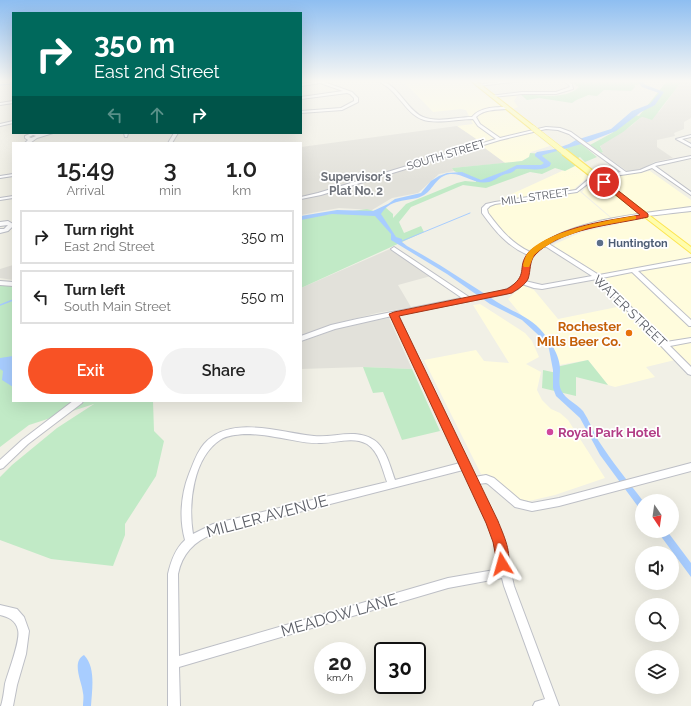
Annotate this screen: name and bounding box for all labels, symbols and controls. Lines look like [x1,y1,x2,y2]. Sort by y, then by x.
text: 350 m [94,27,175,60]
icon: right [28,28,80,80]
text: East 2nd Street [94,61,220,82]
icon: left [104,104,126,126]
icon: ahead [146,104,168,126]
icon: right [188,104,210,126]
street label: SOUTH STREET [405,137,487,173]
text: 15:49 [57,154,114,183]
text: 3 [164,154,177,183]
text: 1.0 [226,154,257,183]
pin [587,165,621,199]
district label: Supervisor's Plat No. 2 [321,170,391,198]
icon: arrive [593,171,615,193]
text: Arrival [66,183,105,198]
text: min [159,183,181,198]
text: km [232,183,251,198]
street label: MILL STREET [500,186,570,208]
text: Turn right [64,221,134,239]
icon: right [30,226,52,248]
text: 350 m [241,228,284,246]
place label: Huntington [608,237,668,250]
marker: Huntington [595,238,605,248]
text: East 2nd Street [64,239,155,254]
street label: WATER STREET [590,272,670,350]
text: Turn left [64,281,125,299]
icon: left [30,286,52,308]
text: 550 m [241,288,284,306]
text: South Main Street [64,299,171,314]
place label: Rochester Mills Beer Co. [537,319,621,349]
marker: Rochester Mills Beer Co. [624,328,634,338]
button: Exit [28,348,153,394]
button: Share [161,348,286,394]
place label: Royal Park Hotel [558,425,661,440]
marker: Royal Park Hotel [545,427,555,437]
street label: MILLER AVENUE [204,491,330,541]
north arrow [635,494,679,538]
map controls [635,494,679,694]
position arrow [481,543,523,585]
button: sound [635,546,679,590]
street label: MEADOW LANE [279,589,400,641]
button: search [635,598,679,642]
speed limit sign: 30 [374,642,426,694]
button: layers [635,650,679,694]
text: 20 [328,651,352,675]
text: km/h [327,672,353,683]

